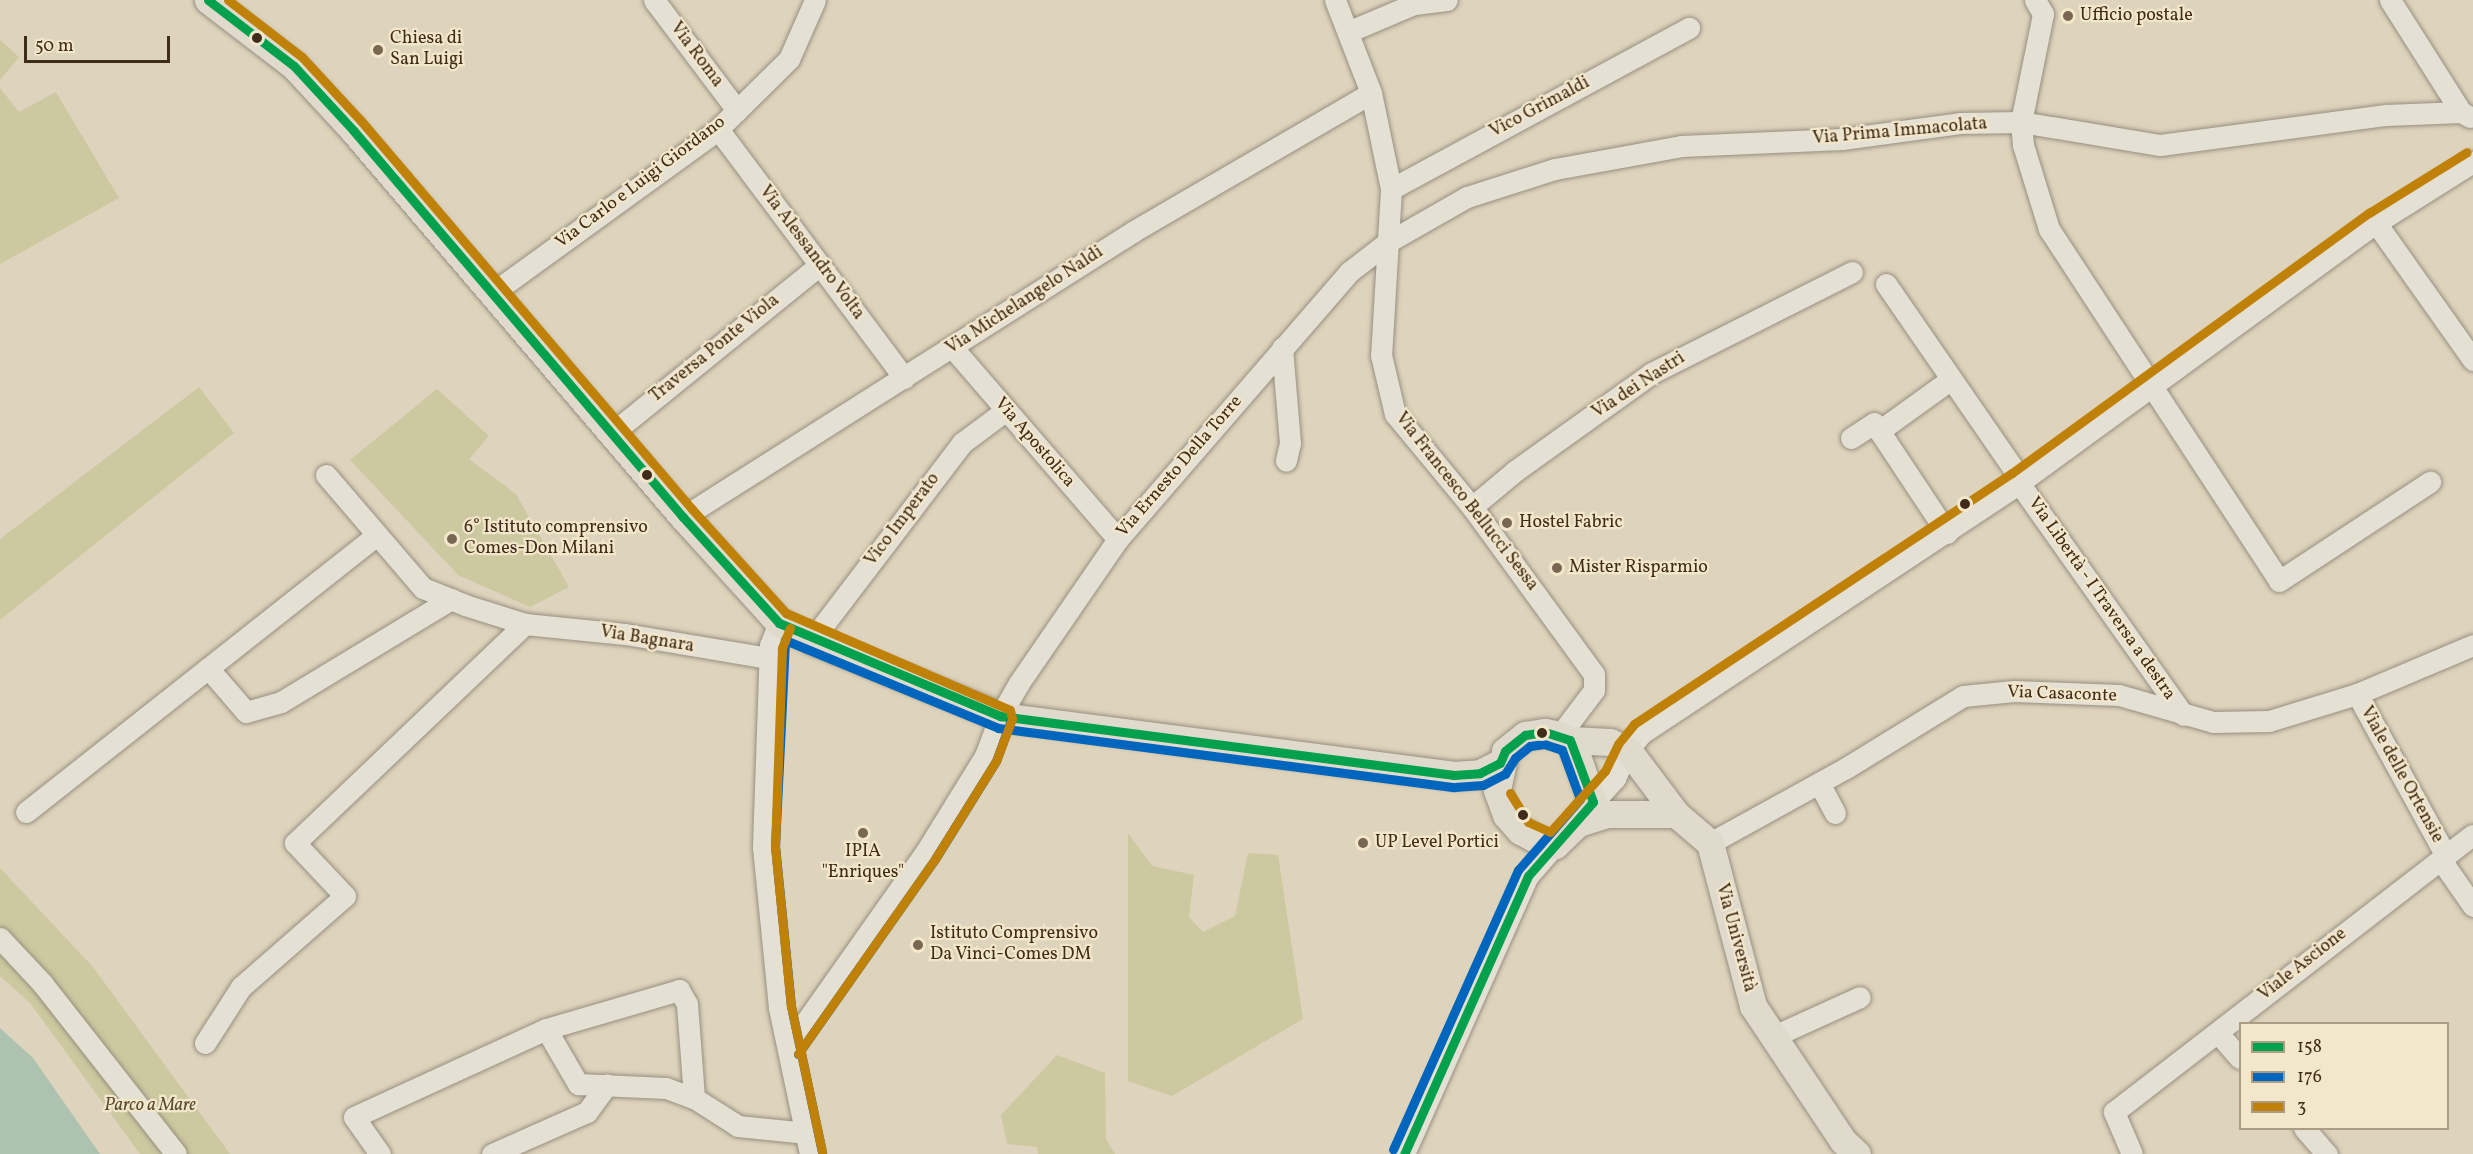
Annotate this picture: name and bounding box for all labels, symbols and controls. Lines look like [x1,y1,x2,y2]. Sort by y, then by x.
place label: Ufficio postale [2080,5,2193,27]
marker: Ufficio postale [2061,9,2075,23]
street label: Via Roma [665,18,727,92]
scale bar [27,24,172,62]
place label: Chiesa di San Luigi [390,29,464,72]
unlabelled marker [251,32,263,44]
text: 50 m [35,34,74,59]
marker: Chiesa di San Luigi [371,43,385,57]
street label: Vico Grimaldi [1486,73,1594,143]
street label: Via Carlo e Luigi Giordano [552,112,730,254]
street label: Via Prima Immacolata [1812,114,1988,150]
street label: Via Alessandro Volta [753,182,869,324]
street label: Via Michelangelo Naldi [942,242,1108,360]
street label: Traversa Ponte Viola [646,290,784,408]
street label: Via dei Nastri [1588,348,1690,424]
street label: Via Ernesto Della Torre [1112,391,1248,543]
street label: Via Apostolica [989,394,1079,492]
street label: Via Francesco Bellucci Sessa [1390,409,1542,595]
unlabelled marker [641,469,653,481]
street label: Vico Imperato [861,469,945,571]
street label: Via Libertà - I Traversa a destra [2022,493,2180,705]
unlabelled marker [1959,498,1971,510]
place label: Hostel Fabric [1519,512,1622,534]
marker: Hostel Fabric [1500,516,1514,530]
place label: 6° Istituto comprensivo Comes-Don Milani [464,518,648,560]
marker: 6° Istituto comprensivo Comes-Don Milani [445,532,459,546]
place label: Mister Risparmio [1569,557,1708,579]
marker: Mister Risparmio [1550,561,1564,575]
street label: Via Bagnara [598,622,696,658]
street label: Via Casaconte [2007,682,2117,708]
street label: Viale delle Ortensie [2355,703,2447,847]
unlabelled marker [1536,727,1548,739]
unlabelled marker [1517,809,1529,821]
marker: IPIA "Enriques" [856,826,870,840]
place label: UP Level Portici [1375,832,1499,854]
marker: UP Level Portici [1356,836,1370,850]
place label: IPIA "Enriques" [822,842,904,884]
street label: Via Università [1710,881,1760,995]
place label: Istituto Comprensivo Da Vinci-Comes DM [930,924,1098,966]
street label: Viale Ascione [2255,924,2351,1006]
marker: Istituto Comprensivo Da Vinci-Comes DM [911,938,925,952]
legend [2239,1022,2449,1130]
text: 158 [2297,1035,2322,1060]
text: 176 [2297,1065,2322,1090]
park label: Parco a Mare [104,1095,196,1117]
text: 3 [2297,1095,2306,1120]

